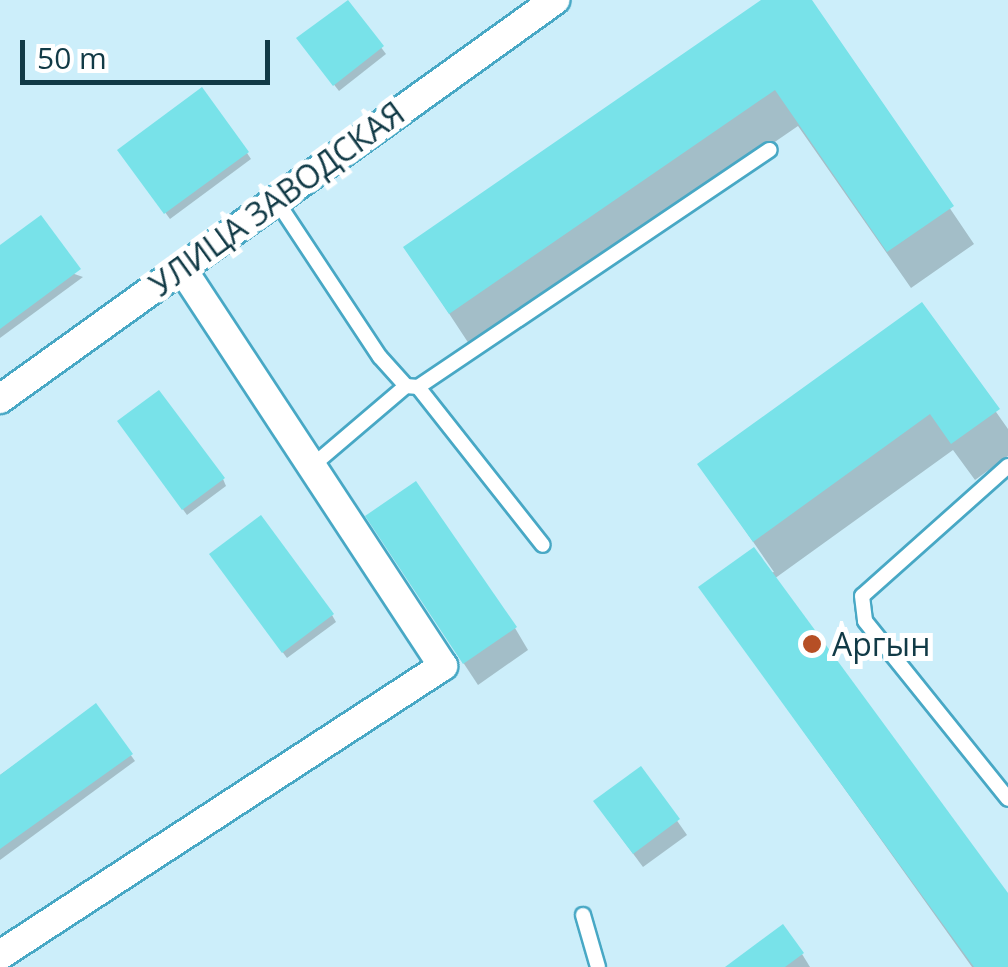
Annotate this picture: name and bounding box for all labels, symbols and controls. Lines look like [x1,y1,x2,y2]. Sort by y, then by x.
scale bar [25,20,275,82]
text: 50 m [37,37,107,78]
street label: УЛИЦА ЗАВОДСКАЯ [142,94,412,304]
place label: Аргын [832,625,930,663]
marker: Аргын [801,633,823,655]

